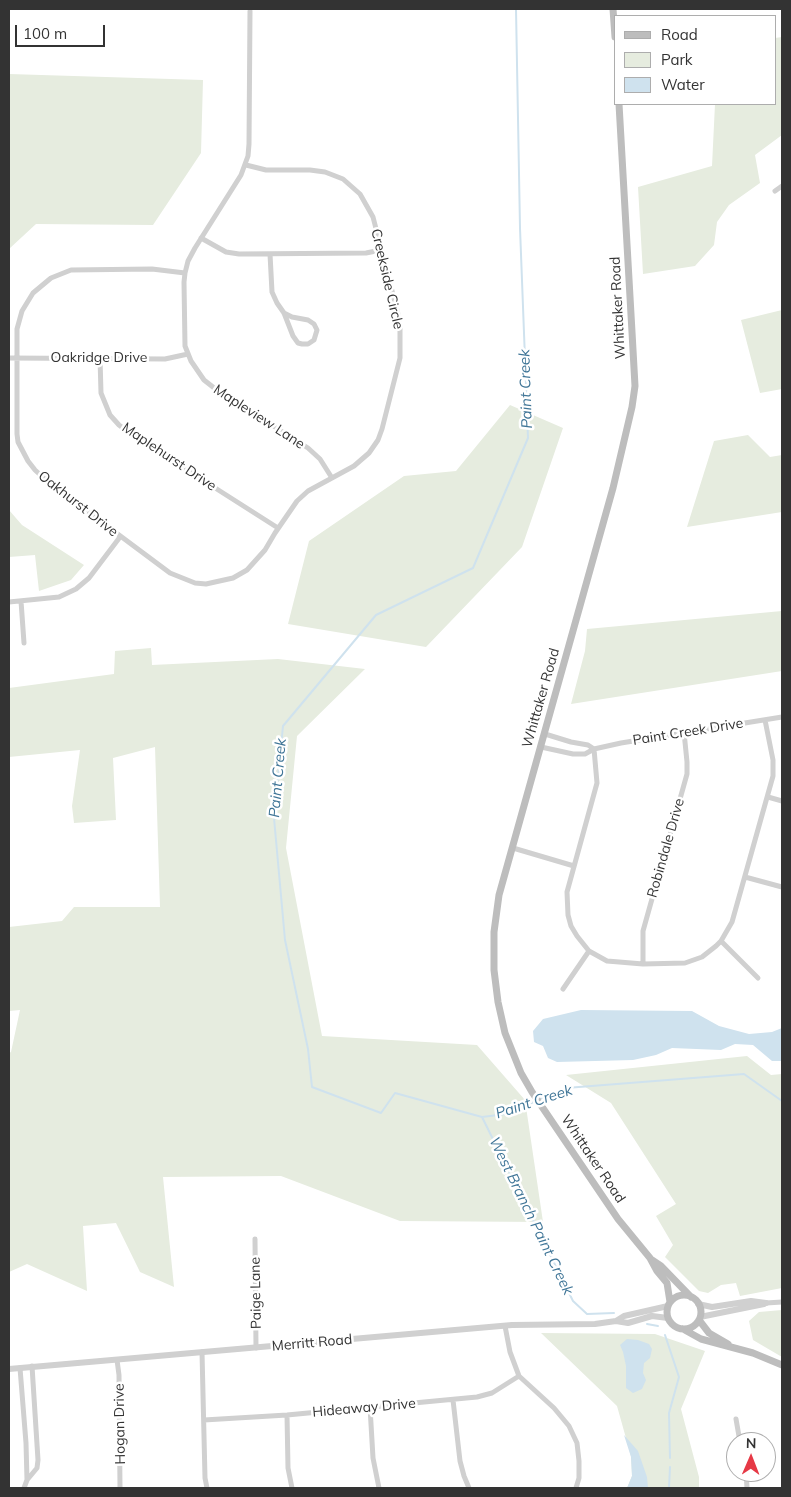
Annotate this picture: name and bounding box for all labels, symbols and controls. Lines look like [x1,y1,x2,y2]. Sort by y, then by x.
scale bar [18,15,108,47]
legend [614,15,776,105]
text: 100 m [23,24,67,43]
text: Road [661,25,698,44]
text: Park [661,50,693,69]
text: Water [661,75,705,94]
street label: Creekside Circle [367,227,407,331]
street label: Whittaker Road [607,256,629,360]
water label: Paint Creek [516,349,536,429]
street label: Oakridge Drive [51,350,147,366]
street label: Mapleview Lane [210,381,308,453]
street label: Maplehurst Drive [119,419,219,495]
street label: Oakhurst Drive [35,468,121,540]
street label: Whittaker Road [519,646,563,750]
street label: Paint Creek Drive [631,715,745,749]
water label: Paint Creek [266,738,290,818]
street label: Robindale Drive [644,796,688,900]
water label: Paint Creek [493,1081,575,1123]
street label: Whittaker Road [557,1112,629,1206]
water label: West Branch Paint Creek [485,1134,577,1298]
street label: Paige Lane [247,1257,265,1329]
street label: Merritt Road [271,1331,353,1355]
street label: Hogan Drive [111,1383,129,1465]
street label: Hideaway Drive [312,1395,416,1421]
north arrow [726,1432,776,1482]
text: N [746,1434,757,1452]

